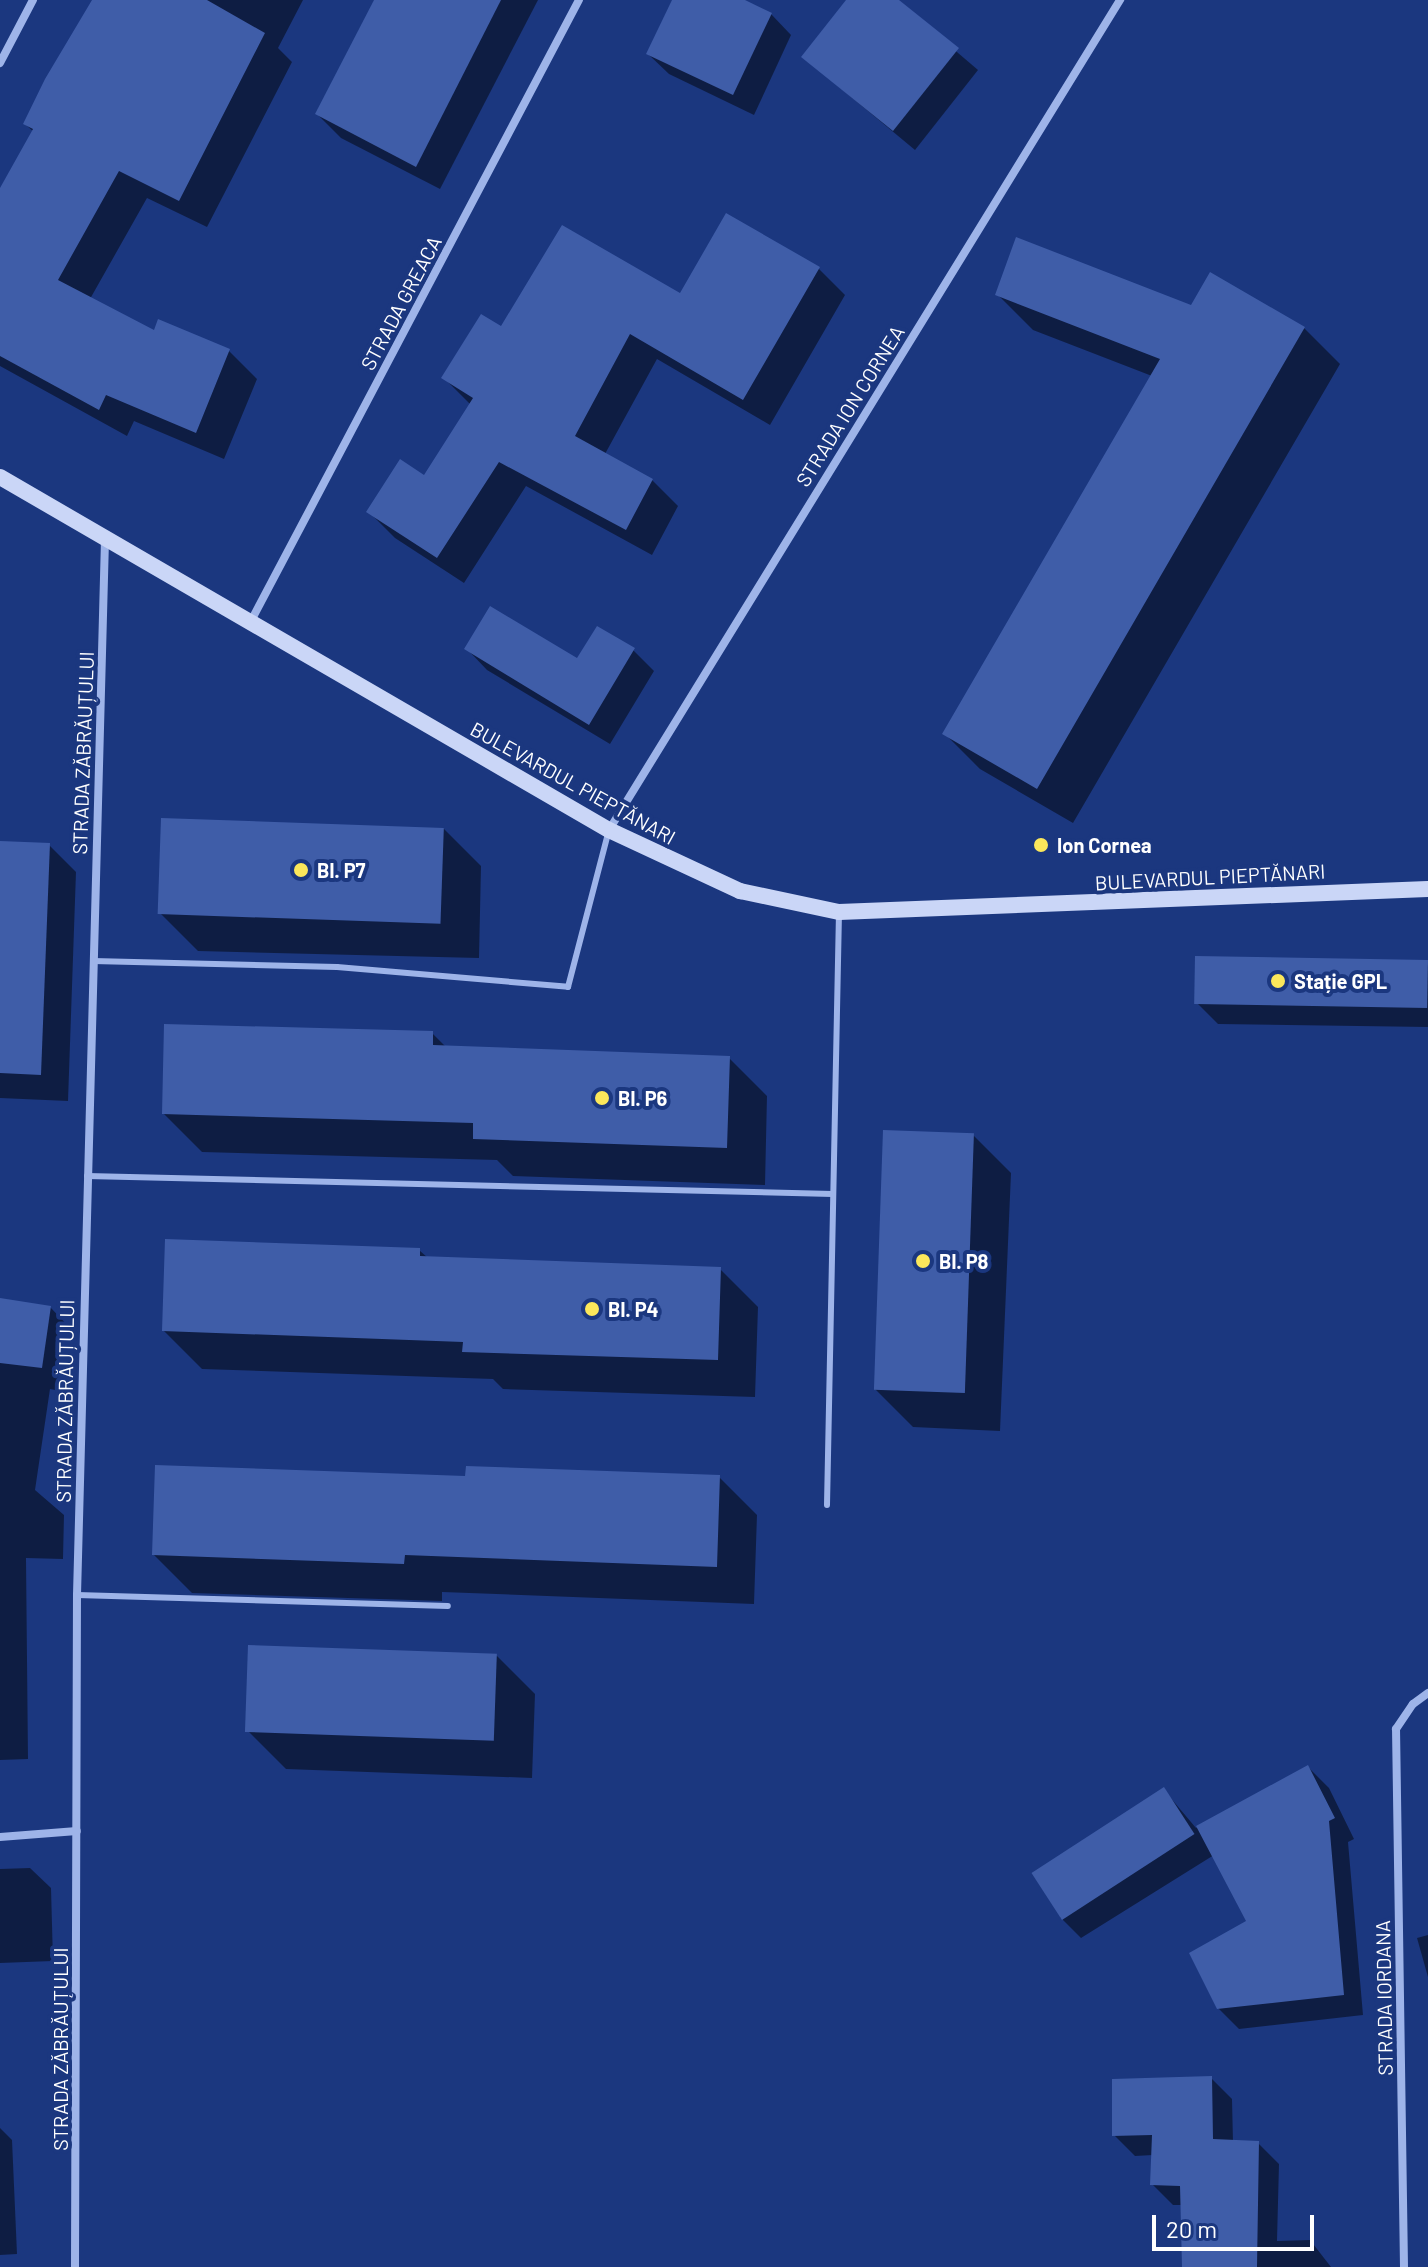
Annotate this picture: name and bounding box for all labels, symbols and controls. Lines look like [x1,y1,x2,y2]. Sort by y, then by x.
street label: STRADA GREACA [356,232,446,374]
street label: STRADA ION CORNEA [791,321,909,491]
street label: STRADA ZĂBRĂUȚULUI [67,651,99,855]
street label: BULEVARDUL PIEPTĂNARI [466,717,680,849]
place label: Ion Cornea [1057,833,1152,857]
marker: Ion Cornea [1032,836,1050,854]
place label: Bl. P7 [317,858,366,882]
street label: BULEVARDUL PIEPTĂNARI [1094,859,1326,895]
marker: Bl. P7 [292,861,310,879]
place label: Stație GPL [1294,969,1387,993]
marker: Stație GPL [1269,972,1287,990]
place label: Bl. P6 [618,1086,667,1110]
marker: Bl. P6 [593,1089,611,1107]
place label: Bl. P8 [939,1249,988,1273]
marker: Bl. P8 [914,1252,932,1270]
place label: Bl. P4 [608,1297,659,1321]
street label: STRADA ZĂBRĂUȚULUI [51,1299,79,1503]
marker: Bl. P4 [583,1300,601,1318]
street label: STRADA IORDANA [1371,1920,1397,2076]
street label: STRADA ZĂBRĂUȚULUI [48,1947,72,2151]
scale bar [1156,2199,1318,2249]
text: 20 m [1166,2214,1217,2243]

